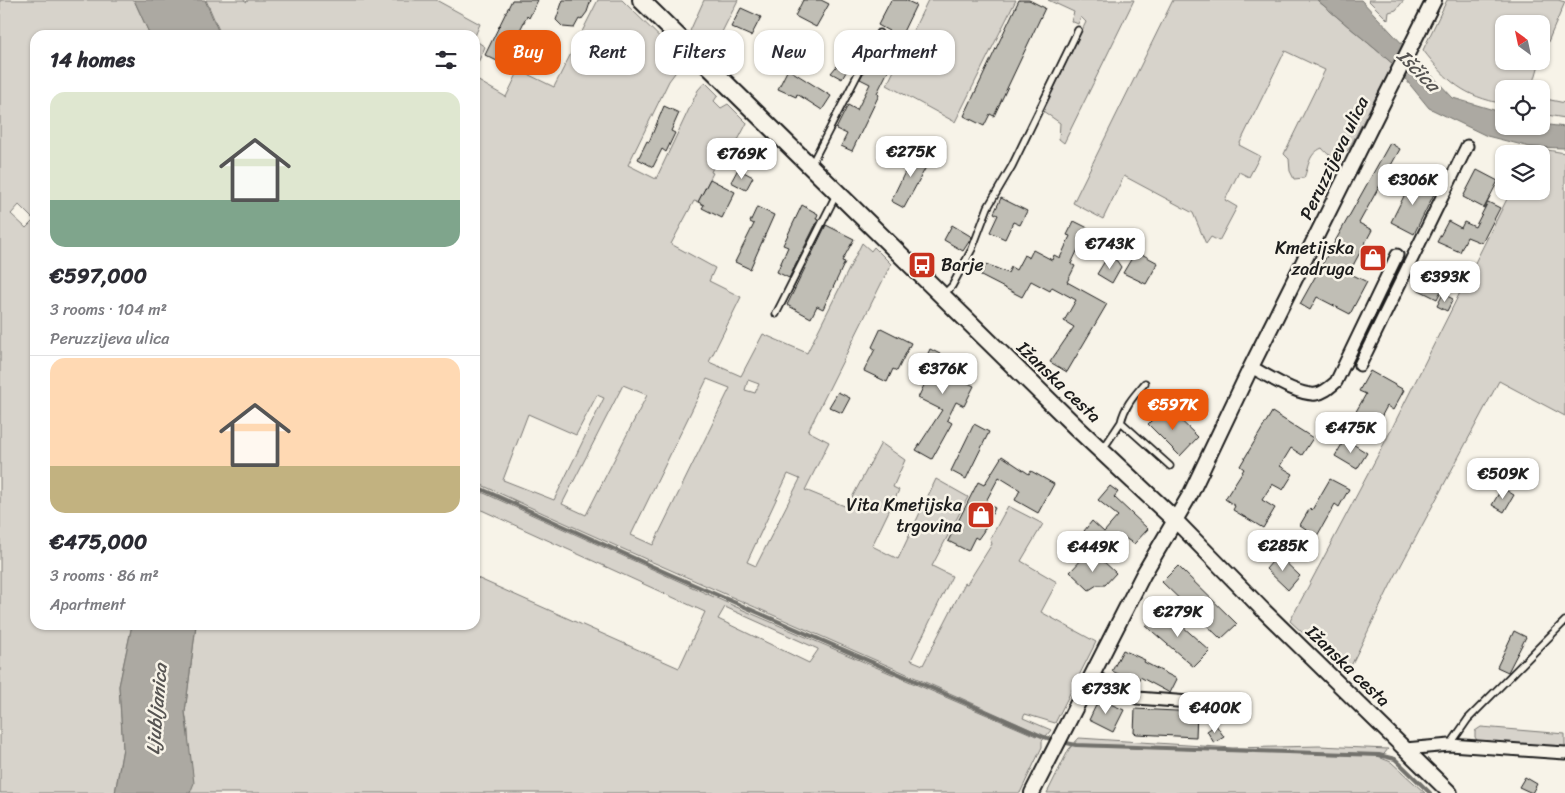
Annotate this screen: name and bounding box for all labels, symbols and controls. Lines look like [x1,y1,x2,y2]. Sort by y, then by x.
north arrow [1495,15,1550,70]
map controls [1495,15,1550,200]
chip: Buy [495,30,561,75]
chip: Rent [571,30,645,75]
chip: Filters [655,30,744,75]
chip: New [754,30,824,75]
chip: Apartment [834,30,955,75]
water label: Iščica [1389,40,1450,101]
text: 14 homes [50,41,135,79]
icon: filters [432,46,460,74]
button: locate [1495,80,1550,135]
street label: Peruzzijeva ulica [1290,90,1378,225]
icon: home [210,125,300,215]
pin: €275K [876,136,946,178]
text: €275K [887,137,935,166]
pin: €769K [707,138,777,180]
text: €769K [718,139,766,168]
button: layers [1495,145,1550,200]
pin: €306K [1378,164,1448,206]
text: €306K [1389,165,1437,194]
pin: €743K [1075,228,1145,270]
text: €743K [1086,229,1134,258]
place label: Kmetijska zadruga [1275,232,1354,285]
shop icon: Kmetijska zadruga [1358,243,1388,273]
place label: Barje [941,249,984,281]
bus stop icon: Barje [907,250,937,280]
text: €597,000 [50,257,147,295]
pin: €393K [1410,260,1480,303]
text: €393K [1421,262,1469,291]
text: 3 rooms · 104 m² [50,295,167,324]
text: Peruzzijeva ulica [50,324,169,353]
street label: Ižanska cesta [1008,332,1109,431]
pin: €376K [908,352,978,395]
text: €376K [919,354,967,383]
pin: €597K [1138,388,1208,431]
icon: home [210,390,300,480]
text: €597K [1148,390,1198,419]
pin: €475K [1316,412,1386,454]
text: €475K [1326,413,1376,442]
pin: €509K [1468,458,1538,500]
text: €509K [1478,459,1528,488]
place label: Vita Kmetijska trgovina [846,489,963,542]
shop icon: Vita Kmetijska trgovina [966,500,996,530]
text: €475,000 [50,523,147,561]
pin: €449K [1058,530,1128,573]
pin: €285K [1248,530,1318,572]
text: €285K [1258,531,1308,560]
text: €449K [1068,532,1118,561]
text: 3 rooms · 86 m² [50,561,159,590]
text: Apartment [50,590,126,619]
pin: €279K [1143,596,1213,638]
text: €279K [1154,597,1202,626]
street label: Ižanska cesta [1297,616,1398,715]
water label: Ljubljanica [136,661,177,756]
pin: €733K [1071,672,1141,715]
text: €733K [1082,674,1130,703]
pin: €400K [1180,692,1250,734]
text: €400K [1190,693,1240,722]

